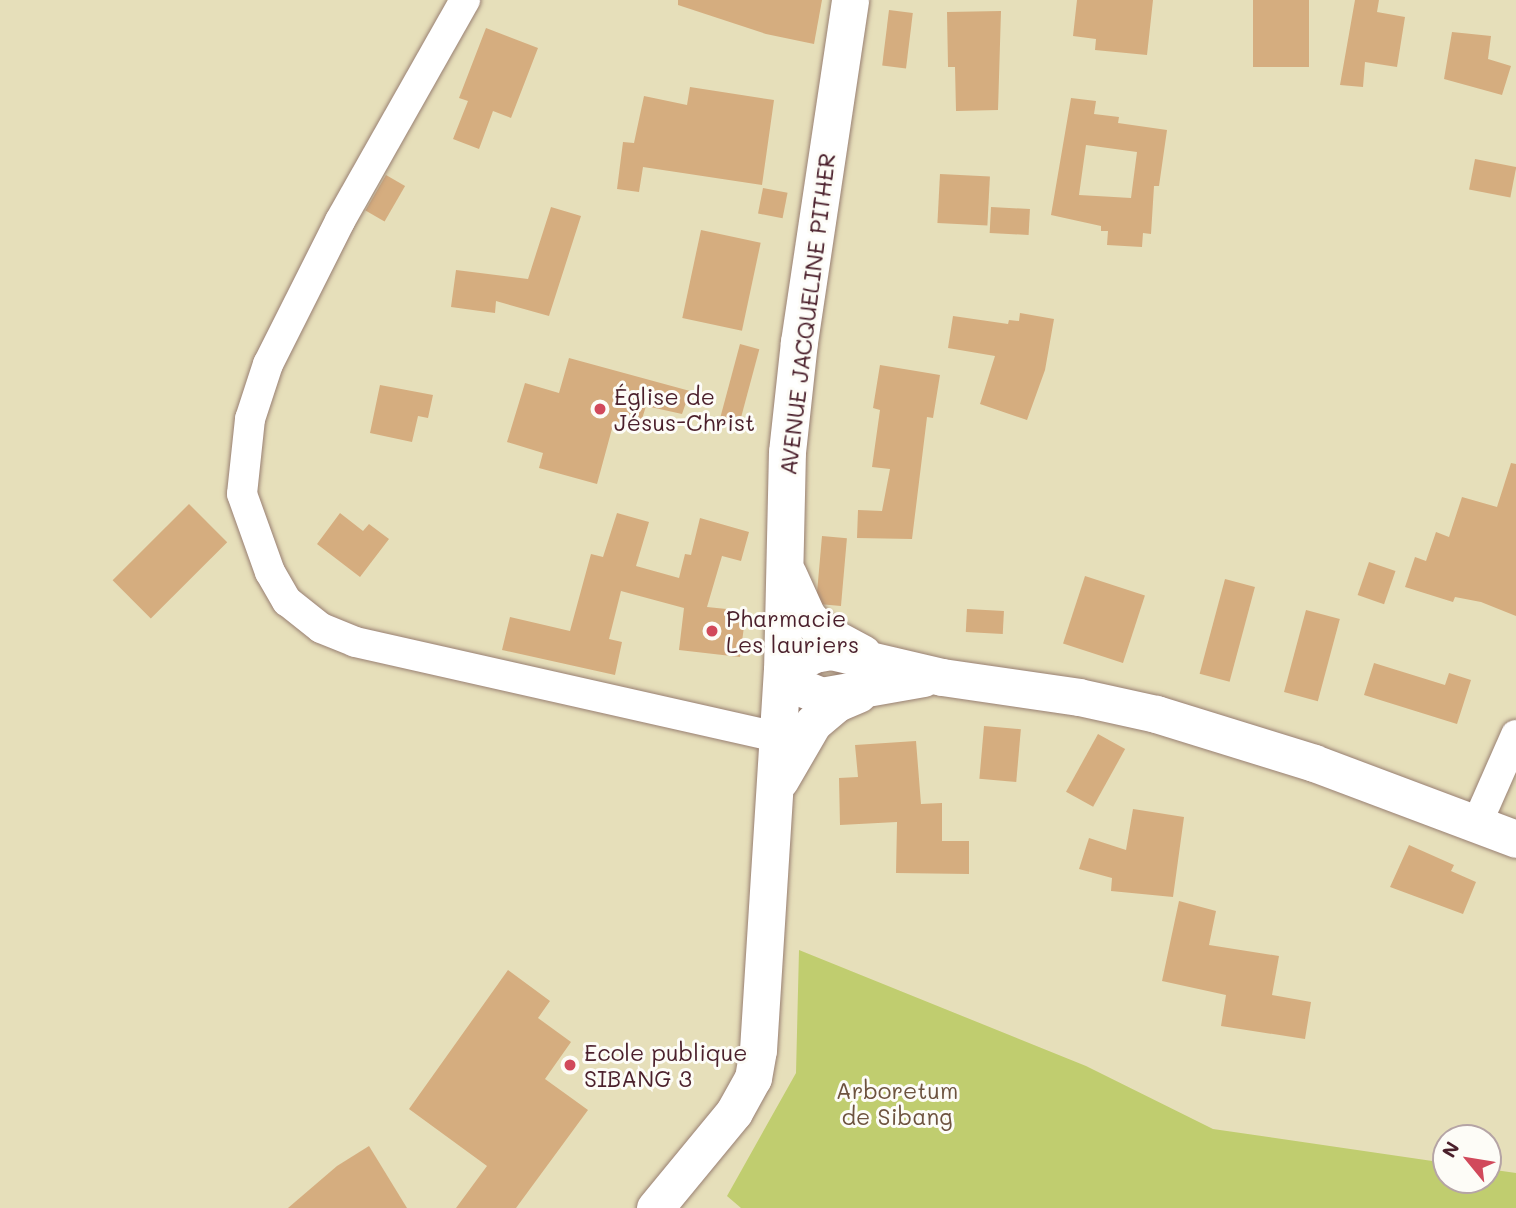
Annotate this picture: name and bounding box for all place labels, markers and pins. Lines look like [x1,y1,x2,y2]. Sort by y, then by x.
place label: Église de Jésus-Christ [614,382,755,436]
marker: Église de Jésus-Christ [592,401,608,417]
place label: Pharmacie Les lauriers [726,604,859,658]
marker: Pharmacie Les lauriers [704,623,720,639]
place label: Ecole publique SIBANG 3 [584,1038,748,1092]
marker: Ecole publique SIBANG 3 [562,1057,578,1073]

